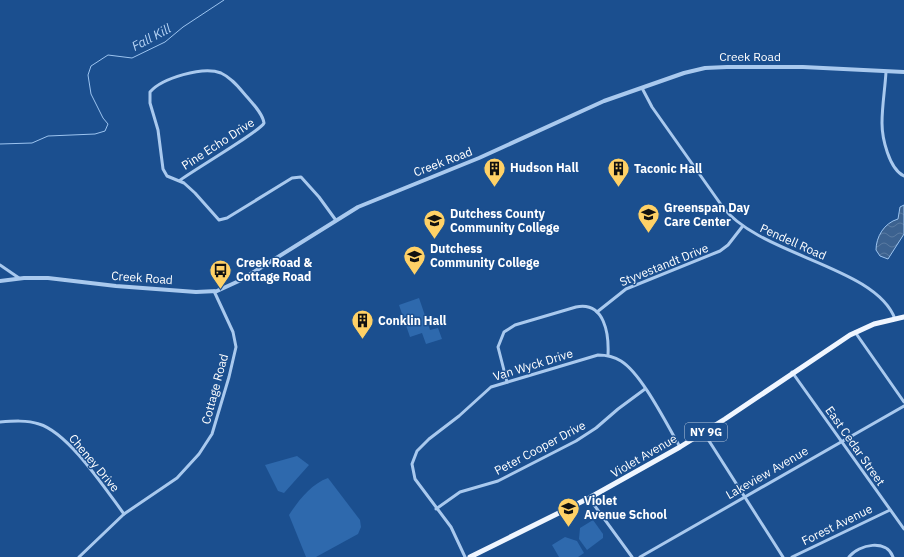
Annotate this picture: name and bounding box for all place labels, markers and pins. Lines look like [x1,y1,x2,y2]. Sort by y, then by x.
building icon: Hudson Hall [481,155,507,188]
building icon: Taconic Hall [605,156,631,189]
place label: Hudson Hall [510,160,579,175]
place label: Taconic Hall [634,161,703,176]
place label: Greenspan Day Care Center [664,200,750,229]
school or university icon: Greenspan Day Care Center [636,202,662,235]
place label: Dutchess County Community College [450,206,560,235]
school or university icon: Dutchess County Community College [422,208,448,241]
place label: Dutchess Community College [430,241,540,270]
school or university icon: Dutchess Community College [402,243,428,276]
place label: Creek Road & Cottage Road [236,255,312,284]
bus stop icon: Creek Road & Cottage Road [208,257,234,290]
building icon: Conklin Hall [349,308,375,341]
place label: Conklin Hall [378,313,447,328]
place label: Violet Avenue School [584,493,667,522]
school or university icon: Violet Avenue School [556,495,582,528]

